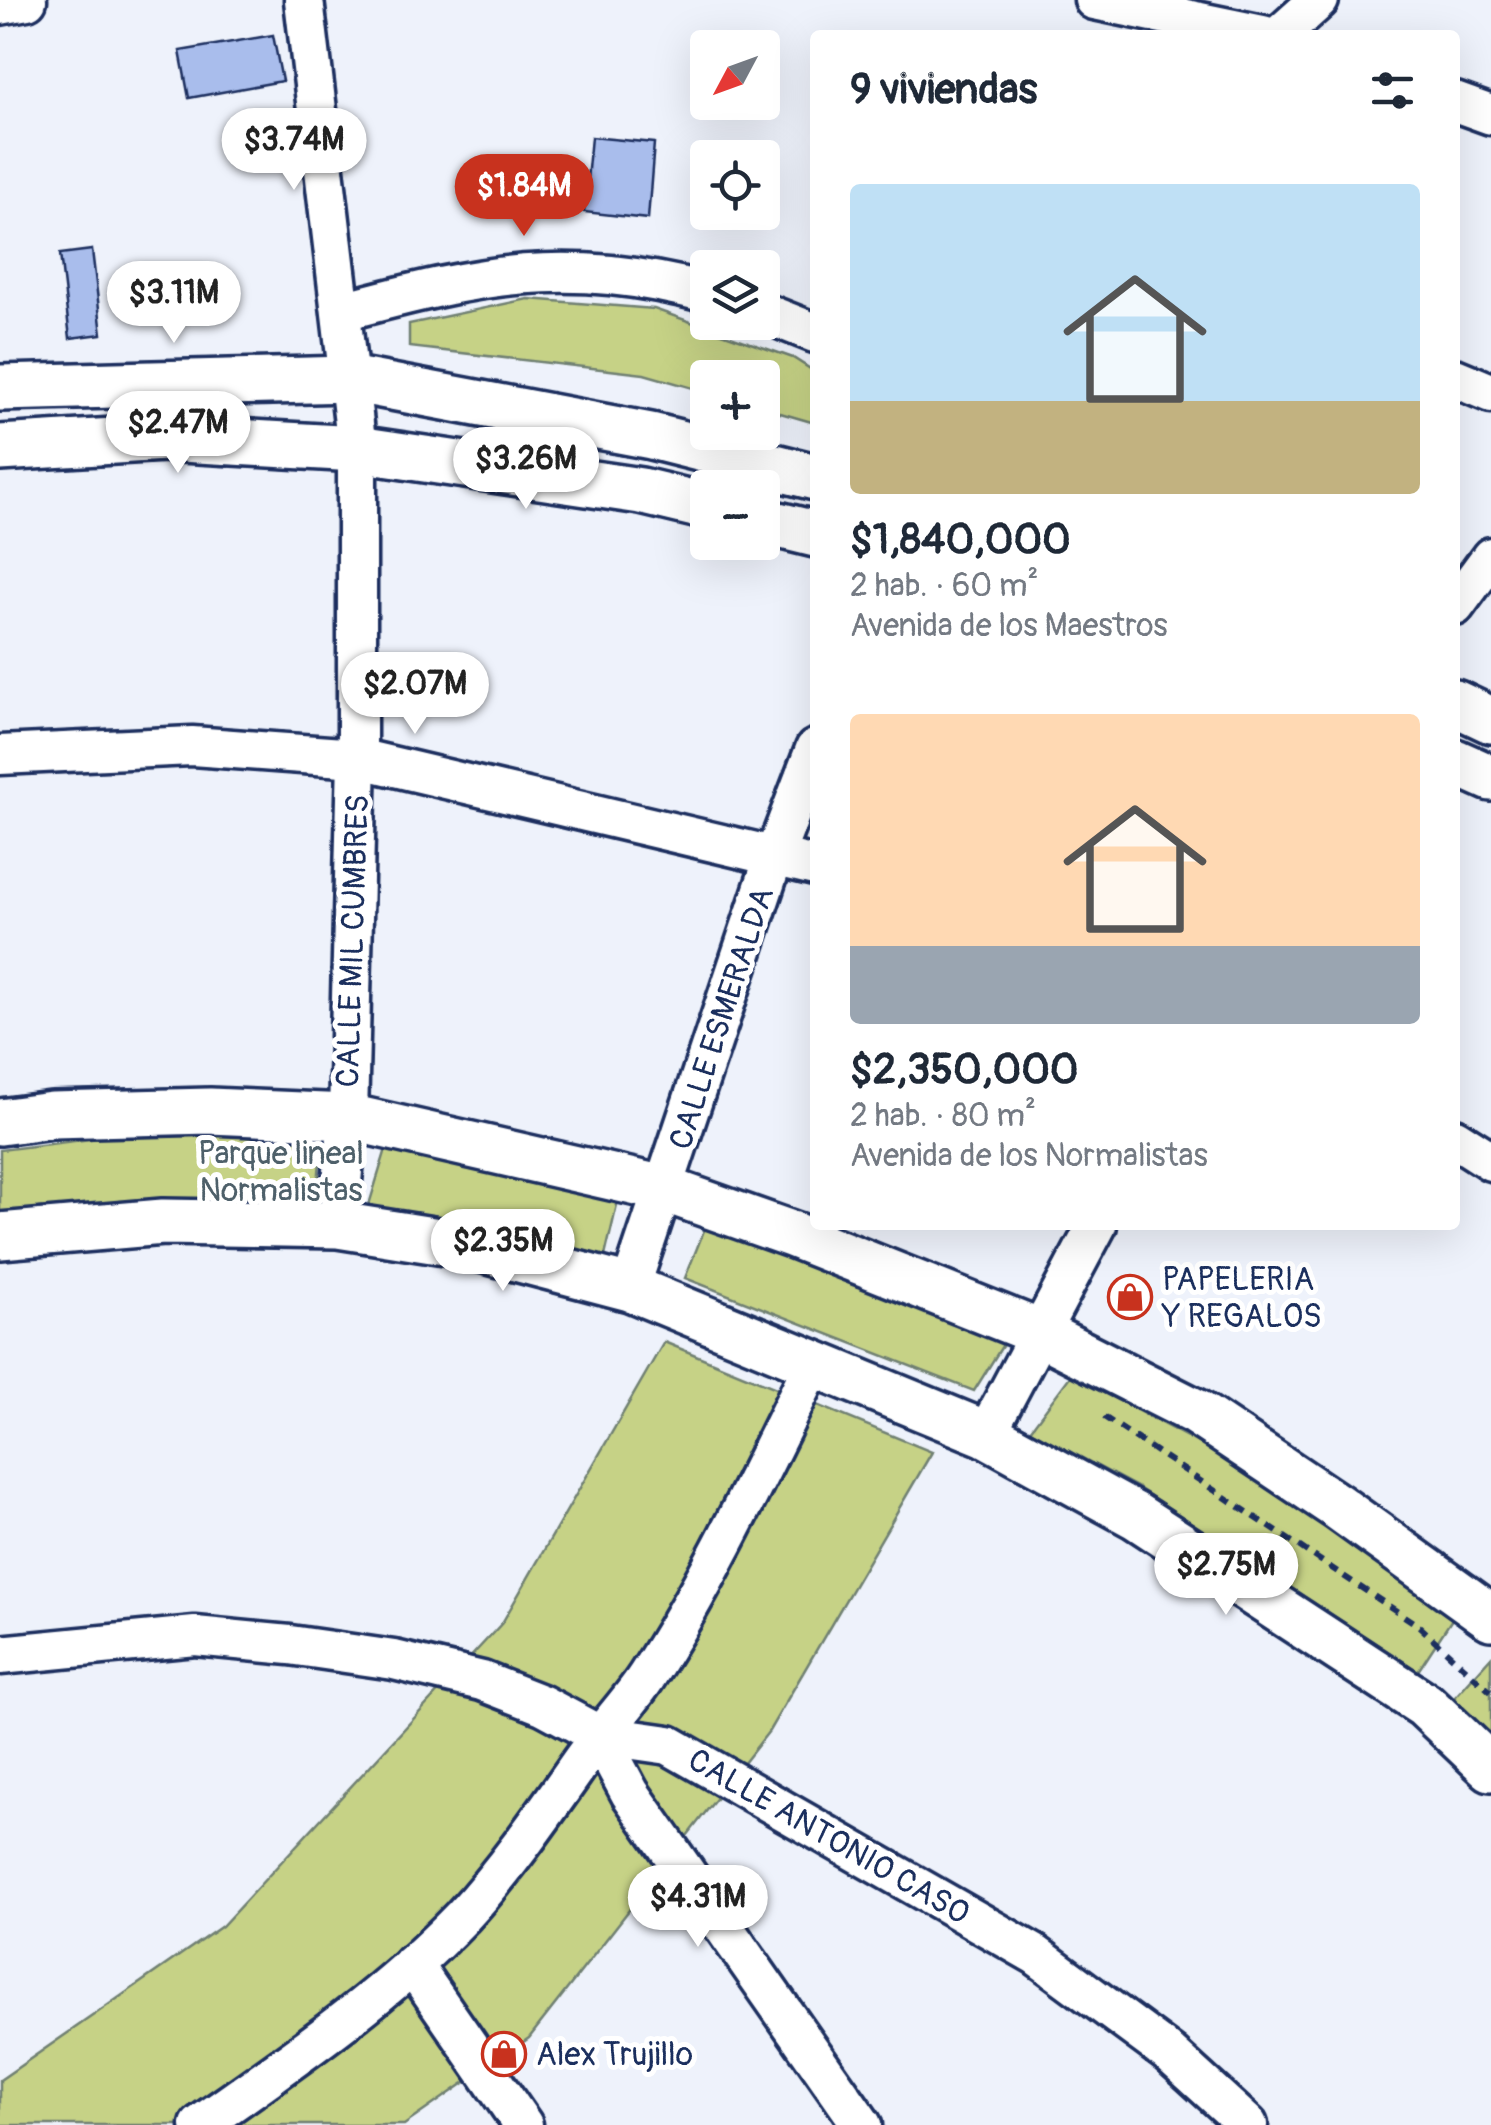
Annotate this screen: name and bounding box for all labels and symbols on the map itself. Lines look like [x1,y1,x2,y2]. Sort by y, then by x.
north arrow [690,30,780,120]
pin: $3.74M [213,108,375,193]
pin: $1.84M [443,154,605,239]
pin: $3.11M [93,261,255,346]
pin: $2.47M [97,391,259,476]
pin: $3.26M [445,427,607,512]
pin: $2.07M [334,652,496,737]
street label: CALLE MIL CUMBRES [328,794,378,1088]
street label: CALLE ESMERALDA [661,882,783,1154]
park label: Parque lineal Normalistas [198,1134,364,1211]
pin: $2.35M [422,1209,584,1294]
place label: PAPELERIA Y REGALOS [1161,1260,1322,1337]
shop icon: PAPELERIA Y REGALOS [1107,1274,1153,1320]
pin: $2.75M [1145,1533,1307,1618]
street label: CALLE ANTONIO CASO [681,1740,976,1934]
pin: $4.31M [617,1865,779,1950]
shop icon: Alex Trujillo [481,2031,527,2077]
place label: Alex Trujillo [536,2035,693,2075]

